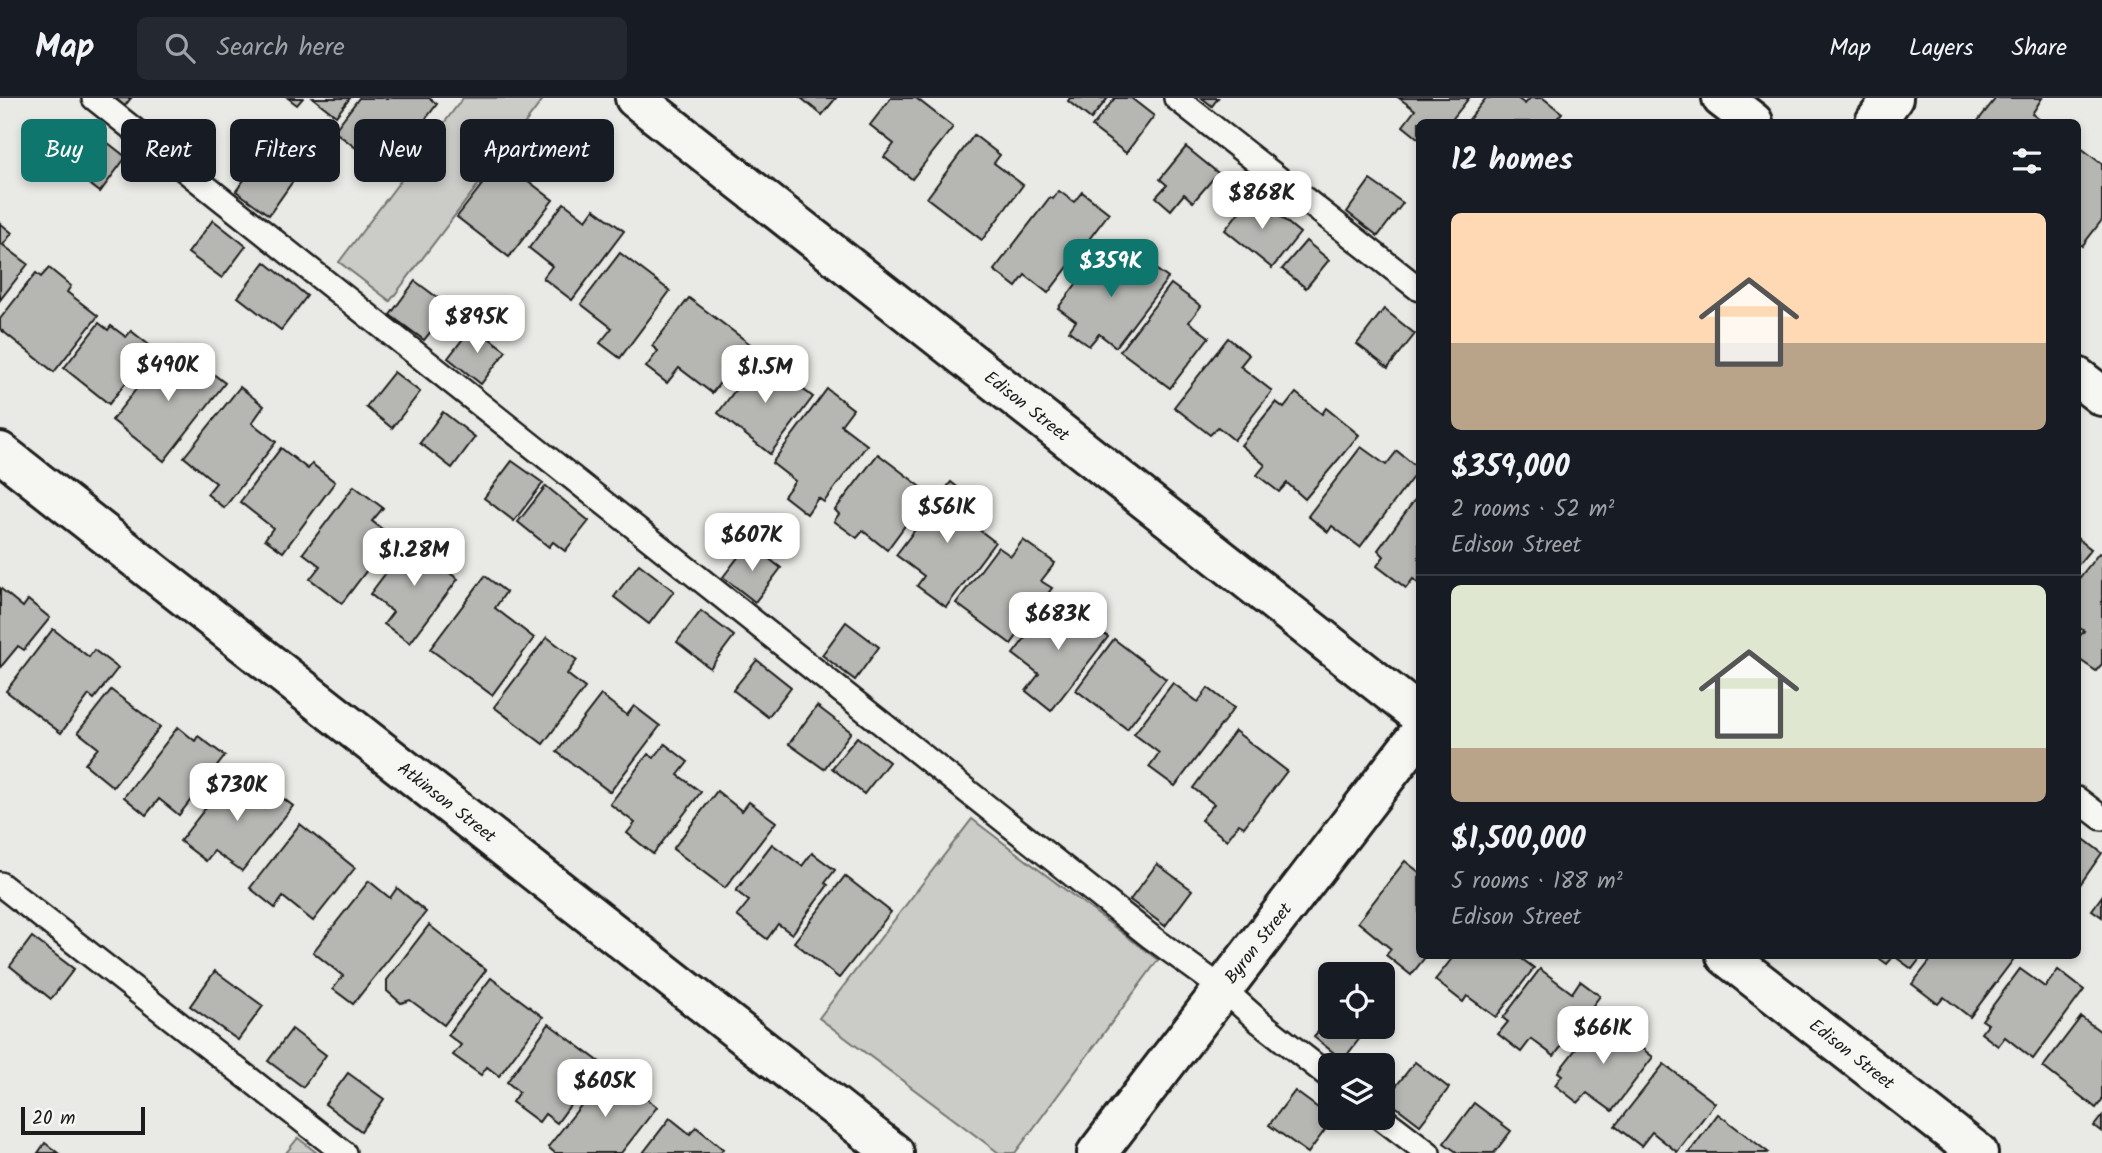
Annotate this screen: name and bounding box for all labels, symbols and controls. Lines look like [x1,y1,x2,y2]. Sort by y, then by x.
search box [137,17,627,80]
text: Map [35,22,95,75]
text: Search here [217,27,345,69]
icon: search [161,29,199,67]
text: Map [1829,29,1871,68]
text: Layers [1909,29,1973,68]
text: Share [2011,29,2067,68]
chip: Buy [21,119,107,182]
chip: Rent [121,119,216,182]
chip: Filters [230,119,340,182]
chip: New [354,119,446,182]
chip: Apartment [460,119,614,182]
text: 12 homes [1451,137,1573,185]
icon: filters [2008,142,2046,180]
pin: $868K [1213,172,1311,231]
text: $868K [1228,176,1296,212]
pin: $359K [1062,240,1160,299]
text: $359K [1079,244,1143,280]
icon: home [1686,259,1812,385]
pin: $895K [428,296,526,355]
text: $895K [445,300,509,336]
pin: $490K [119,344,217,403]
pin: $1.5M [716,345,814,405]
text: $490K [136,348,200,384]
text: $1.5M [737,350,793,386]
street label: Edison Street [977,364,1076,451]
text: $359,000 [1451,444,1570,492]
pin: $561K [898,486,996,545]
text: $561K [918,490,976,526]
text: 2 rooms · 52 m² [1451,492,1614,528]
pin: $607K [703,514,801,573]
text: $607K [721,518,783,554]
pin: $1.28M [357,528,471,588]
text: Edison Street [1451,528,1581,564]
text: $1.28M [379,533,449,569]
pin: $683K [1009,592,1107,652]
text: $683K [1025,597,1091,633]
icon: home [1686,631,1812,757]
street label: Atkinson Street [390,755,503,852]
pin: $730K [188,764,286,823]
text: $730K [206,768,268,804]
text: $1,500,000 [1451,816,1586,864]
text: 5 rooms · 188 m² [1451,864,1623,900]
street label: Byron Street [1218,896,1301,991]
text: Edison Street [1451,900,1581,936]
map controls [1318,962,1395,1130]
button: locate [1318,962,1395,1039]
pin: $661K [1554,1006,1652,1066]
text: $661K [1573,1011,1633,1047]
street label: Edison Street [1802,1012,1901,1099]
button: layers [1318,1053,1395,1130]
pin: $605K [556,1060,654,1119]
text: $605K [573,1064,637,1100]
scale bar [21,1104,145,1136]
text: 20 m [32,1104,75,1134]

